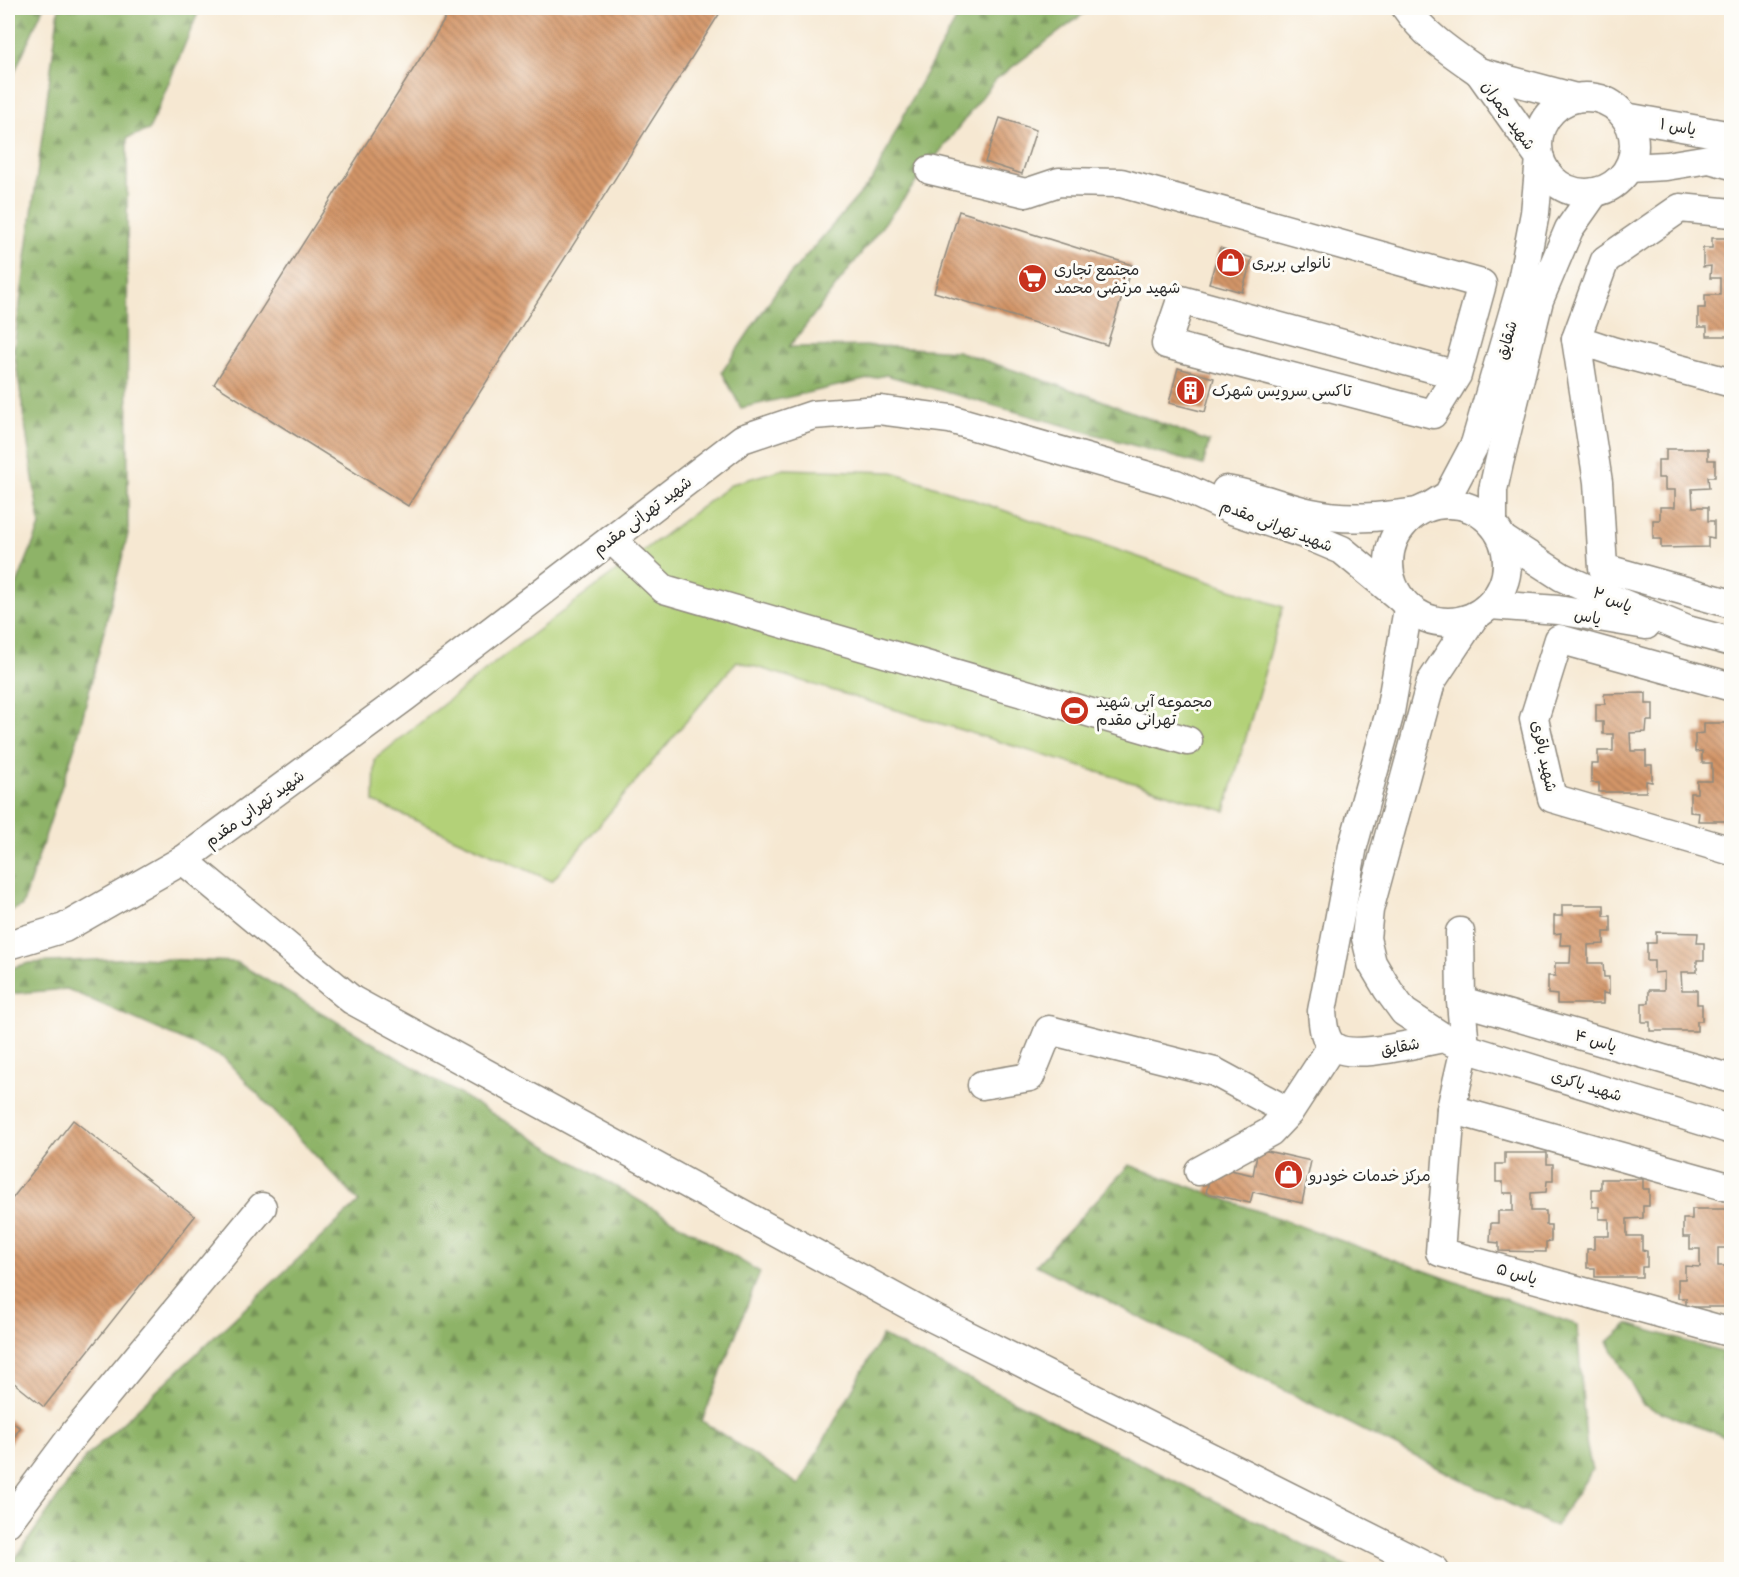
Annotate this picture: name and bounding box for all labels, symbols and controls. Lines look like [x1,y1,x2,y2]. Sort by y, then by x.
street label: شهید چمران [1477,76,1540,154]
street label: یاس ۱ [1658,113,1698,139]
shop icon: نانوایی بربری [1215,246,1247,278]
place label: نانوایی بربری [1252,252,1332,273]
place label: مجتمع تجاری شهید مرتضی محمد [1054,259,1180,298]
supermarket icon: مجتمع تجاری شهید مرتضی محمد [1017,262,1049,294]
street label: شقایق [1491,318,1521,362]
building icon: تاکسی سرویس شهرک [1175,374,1207,406]
place label: تاکسی سرویس شهرک [1212,380,1352,401]
street label: شهید تهرانی مقدم [589,471,697,561]
street label: شهید تهرانی مقدم [1217,494,1336,558]
street label: یاس ۲ [1590,582,1636,616]
street label: یاس [1573,604,1603,628]
place label: مجموعه آبی شهید تهرانی مقدم [1096,691,1212,732]
sports icon: مجموعه آبی شهید تهرانی مقدم [1059,694,1091,726]
street label: شهید باقری [1528,718,1562,794]
street label: شهید تهرانی مقدم [200,765,310,853]
street label: یاس ۴ [1573,1024,1619,1056]
street label: شقایق [1379,1032,1421,1060]
street label: شهید باکری [1549,1065,1625,1105]
shop icon: مرکز خدمات خودرو [1272,1159,1304,1191]
place label: مرکز خدمات خودرو [1307,1165,1431,1186]
street label: یاس ۵ [1494,1258,1540,1288]

